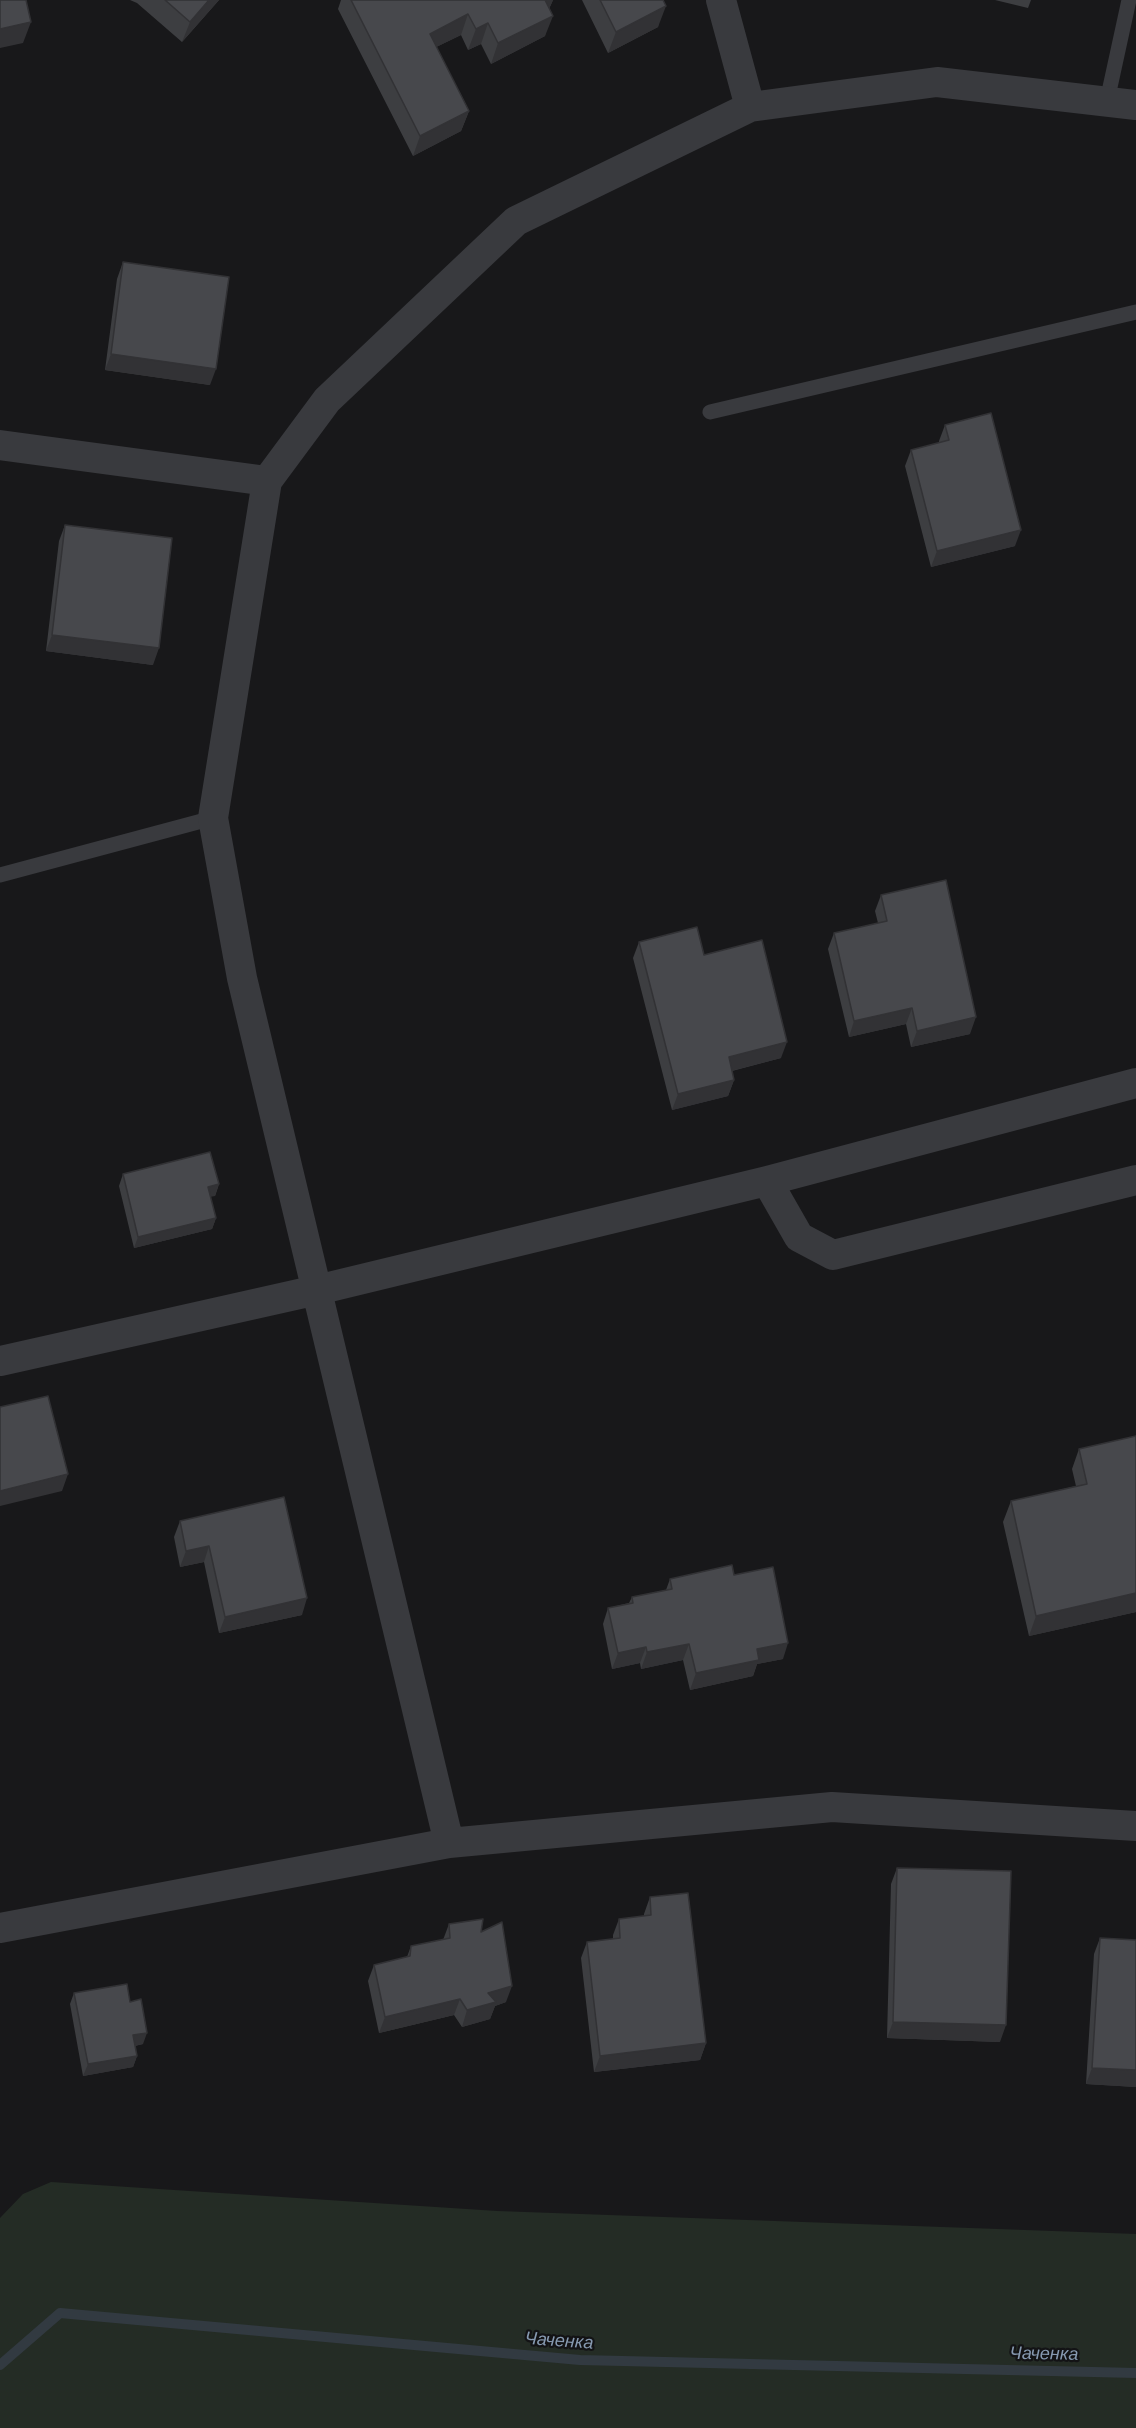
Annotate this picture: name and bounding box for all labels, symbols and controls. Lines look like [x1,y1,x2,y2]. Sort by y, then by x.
water label: Чаченка [524,2328,594,2354]
water label: Чаченка [1009,2343,1079,2365]

